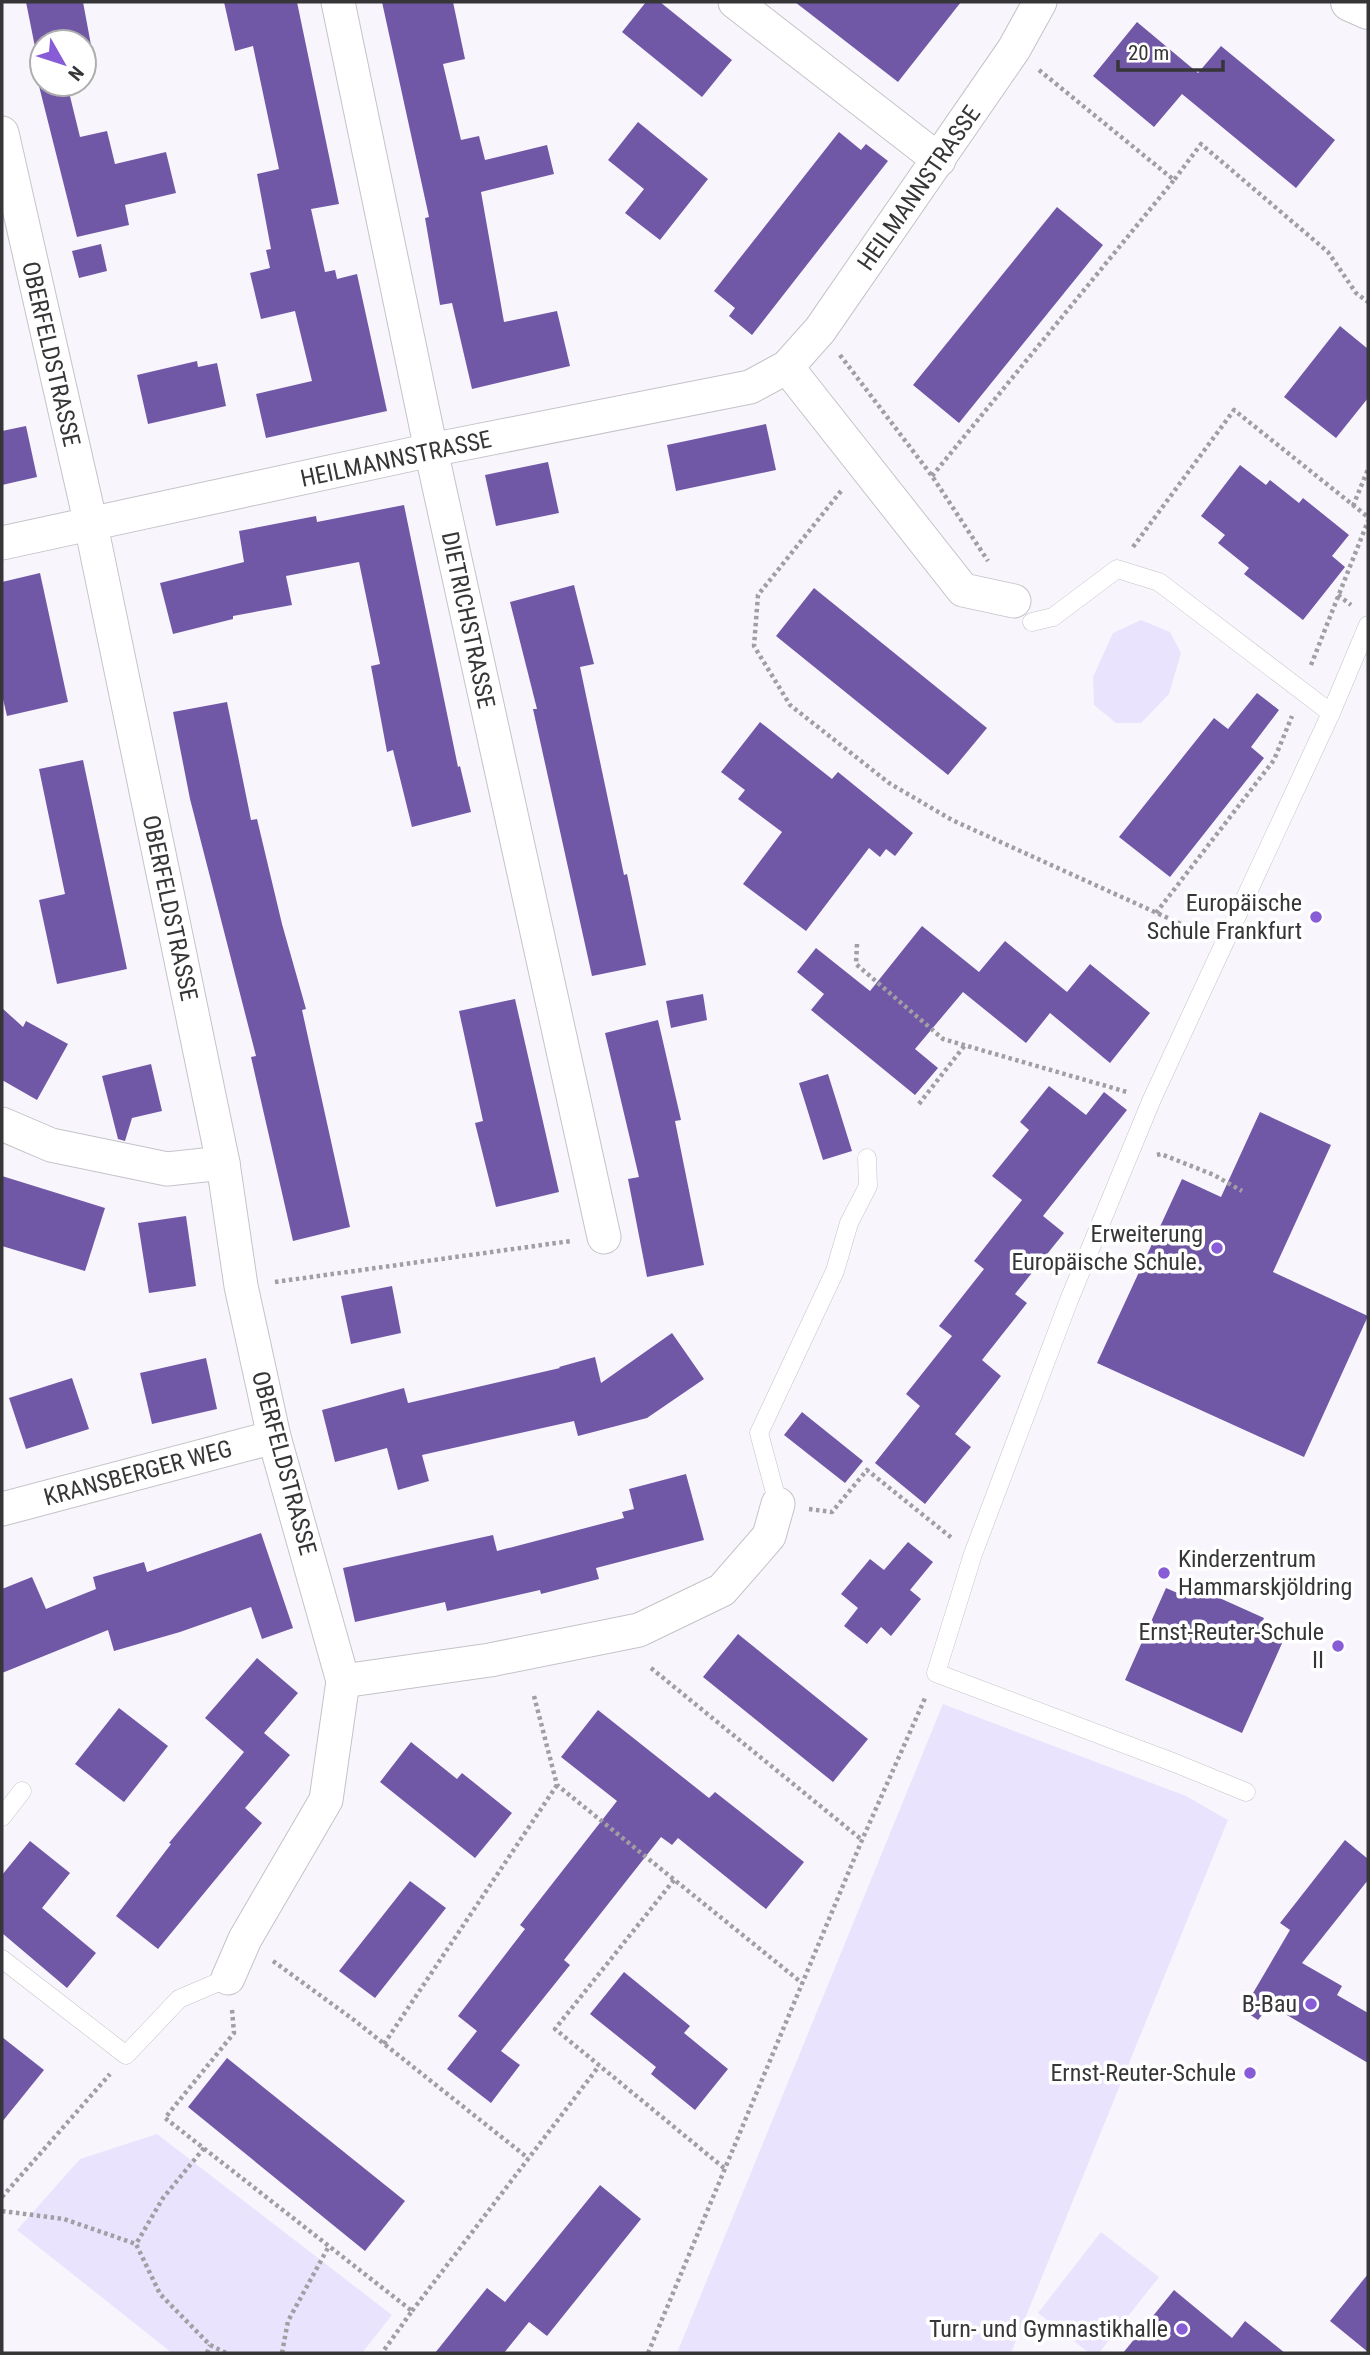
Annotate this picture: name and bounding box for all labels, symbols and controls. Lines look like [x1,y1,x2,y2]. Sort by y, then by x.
north arrow [28,28,98,98]
scale bar [1118,28,1223,72]
text: 20 m [1128,41,1169,65]
text: N [63,62,88,85]
street label: HEILMANNSTRASSE [852,100,986,276]
street label: OBERFELDSTRASSE [16,259,86,449]
street label: HEILMANNSTRASSE [298,425,494,493]
street label: DIETRICHSTRASSE [436,529,500,711]
street label: OBERFELDSTRASSE [137,813,203,1003]
place label: Europäische Schule Frankfurt [1147,889,1302,945]
marker: Europäische Schule Frankfurt [1308,909,1324,925]
place label: Erweiterung Europäische Schule. [1012,1220,1203,1276]
marker: Erweiterung Europäische Schule. [1209,1240,1225,1256]
street label: OBERFELDSTRASSE [246,1368,322,1558]
street label: KRANSBERGER WEG [41,1434,235,1512]
place label: Kinderzentrum Hammarskjöldring [1178,1545,1352,1601]
marker: Kinderzentrum Hammarskjöldring [1156,1565,1172,1581]
place label: Ernst-Reuter-Schule II [1138,1618,1324,1674]
marker: Ernst-Reuter-Schule II [1330,1638,1346,1654]
place label: B-Bau [1242,1990,1297,2018]
marker: B-Bau [1303,1996,1319,2012]
place label: Ernst-Reuter-Schule [1050,2059,1236,2087]
marker: Ernst-Reuter-Schule [1242,2065,1258,2081]
place label: Turn- und Gymnastikhalle [929,2315,1168,2343]
marker: Turn- und Gymnastikhalle [1174,2321,1190,2337]

